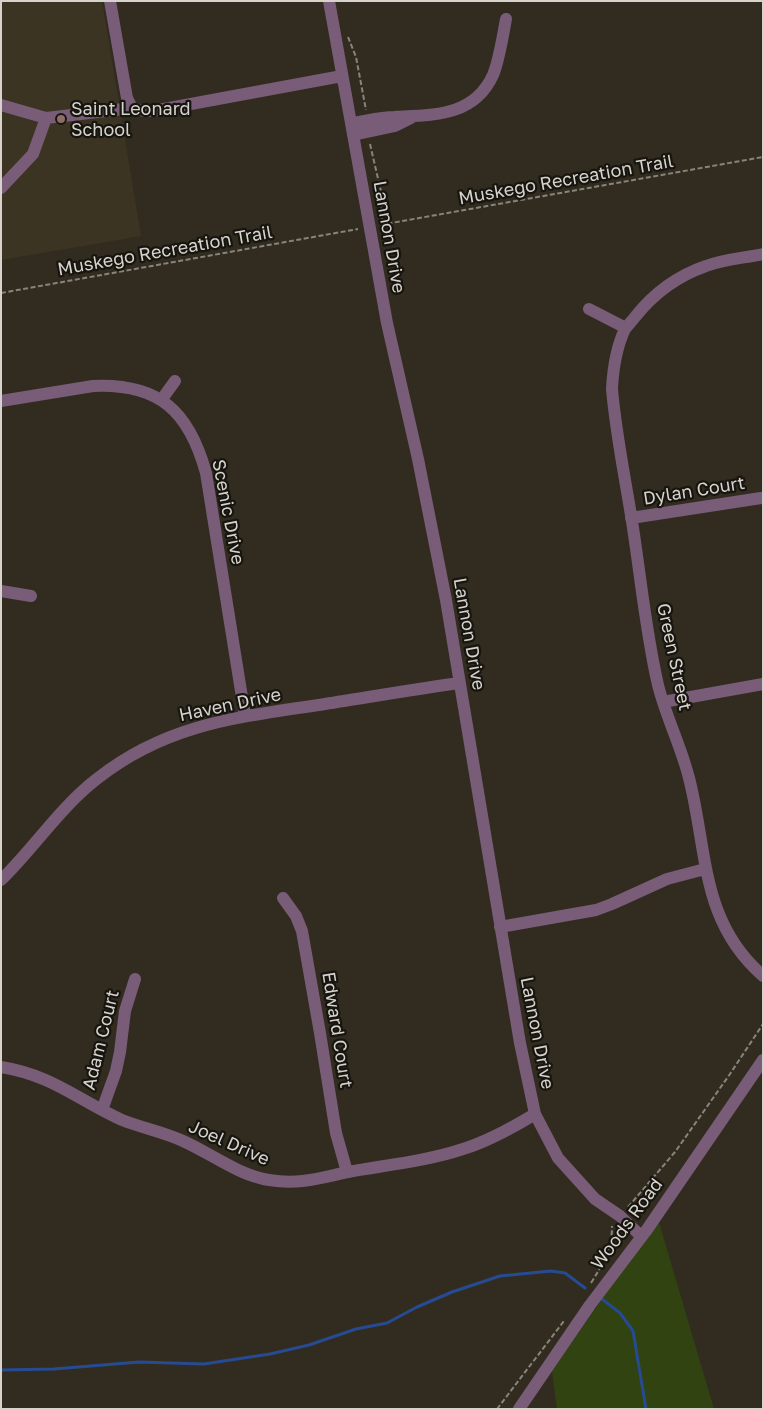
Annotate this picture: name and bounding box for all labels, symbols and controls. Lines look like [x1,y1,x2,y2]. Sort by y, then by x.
place label: Saint Leonard School [71,98,191,140]
marker: Saint Leonard School [55,113,67,125]
street label: Muskego Recreation Trail [457,150,675,210]
street label: Lannon Drive [368,179,410,295]
street label: Muskego Recreation Trail [56,221,274,281]
street label: Scenic Drive [207,458,249,566]
street label: Dylan Court [642,472,746,510]
street label: Lannon Drive [448,576,490,692]
street label: Green Street [652,601,696,713]
street label: Haven Drive [177,684,283,726]
street label: Edward Court [317,970,357,1090]
street label: Lannon Drive [516,975,558,1091]
street label: Adam Court [78,988,124,1092]
street label: Joel Drive [185,1116,273,1170]
street label: Woods Road [587,1174,667,1274]

